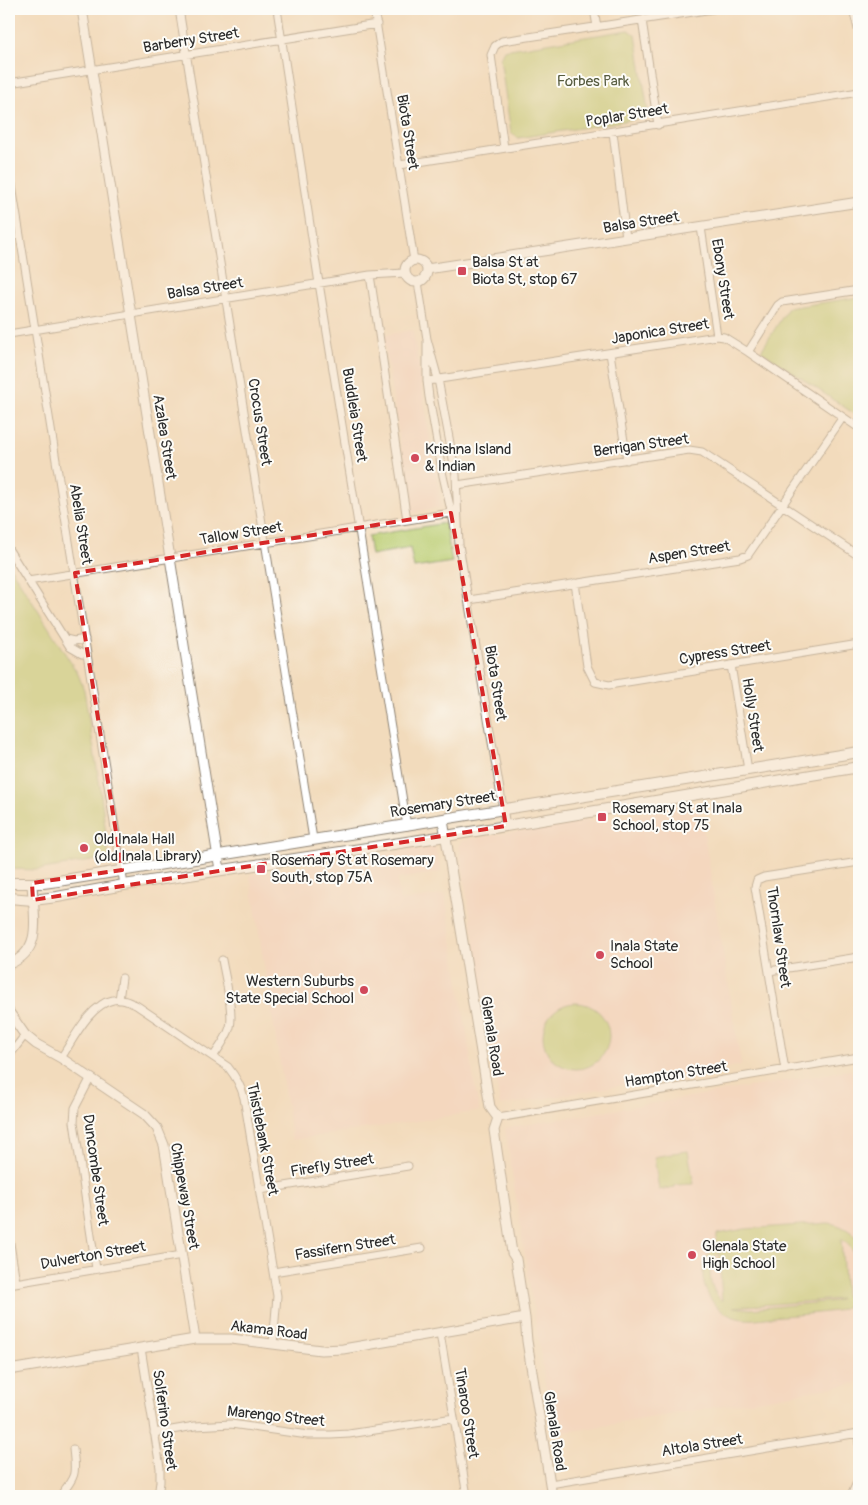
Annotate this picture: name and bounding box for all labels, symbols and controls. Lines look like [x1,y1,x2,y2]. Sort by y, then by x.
street label: Barberry Street [142,23,241,57]
park label: Forbes Park [557,72,630,91]
street label: Biota Street [392,93,423,172]
street label: Poplar Street [584,99,671,131]
street label: Balsa Street [602,207,681,238]
street label: Ebony Street [707,237,738,322]
place label: Balsa St at Biota St, stop 67 [472,253,577,289]
marker: Balsa St at Biota St, stop 67 [456,265,468,277]
street label: Balsa Street [166,273,245,304]
street label: Japonica Street [610,314,711,349]
street label: Buddleia Street [338,367,371,465]
street label: Crocus Street [243,377,276,468]
street label: Azalea Street [148,393,181,482]
street label: Berrigan Street [592,429,691,462]
place label: Krishna Island & Indian [425,440,511,476]
marker: Krishna Island & Indian [409,452,421,464]
street label: Abelia Street [65,482,96,567]
street label: Tallow Street [198,517,285,549]
street label: Aspen Street [647,536,733,568]
street label: Cypress Street [678,636,773,669]
street label: Biota Street [480,644,511,723]
street label: Holly Street [737,677,768,755]
street label: Rosemary Street [389,787,498,822]
place label: Rosemary St at Inala School, stop 75 [612,799,742,835]
marker: Rosemary St at Inala School, stop 75 [596,811,608,823]
place label: Old Inala Hall (old Inala Library) [94,830,202,866]
marker: Old Inala Hall (old Inala Library) [78,842,90,854]
place label: Rosemary St at Rosemary South, stop 75A [271,851,434,887]
marker: Rosemary St at Rosemary South, stop 75A [255,863,267,875]
street label: Thornlaw Street [762,885,795,990]
place label: Inala State School [610,937,679,973]
marker: Inala State School [594,949,606,961]
place label: Western Suburbs State Special School [226,972,354,1008]
marker: Western Suburbs State Special School [358,984,370,996]
street label: Glenala Road [476,995,507,1077]
street label: Hampton Street [624,1057,729,1092]
street label: Thistlebank Street [242,1081,283,1198]
street label: Duncombe Street [78,1113,113,1228]
street label: Chippeway Street [166,1141,203,1252]
street label: Firefly Street [289,1149,376,1181]
street label: Fassifern Street [293,1230,398,1265]
street label: Dulverton Street [39,1237,148,1274]
place label: Glenala State High School [702,1237,787,1273]
marker: Glenala State High School [686,1249,698,1261]
street label: Akama Road [229,1316,309,1345]
street label: Tinaroo Street [450,1366,483,1461]
street label: Solferino Street [148,1368,181,1473]
street label: Glenala Road [539,1390,570,1472]
street label: Marengo Street [226,1402,327,1431]
street label: Altola Street [660,1430,745,1461]

